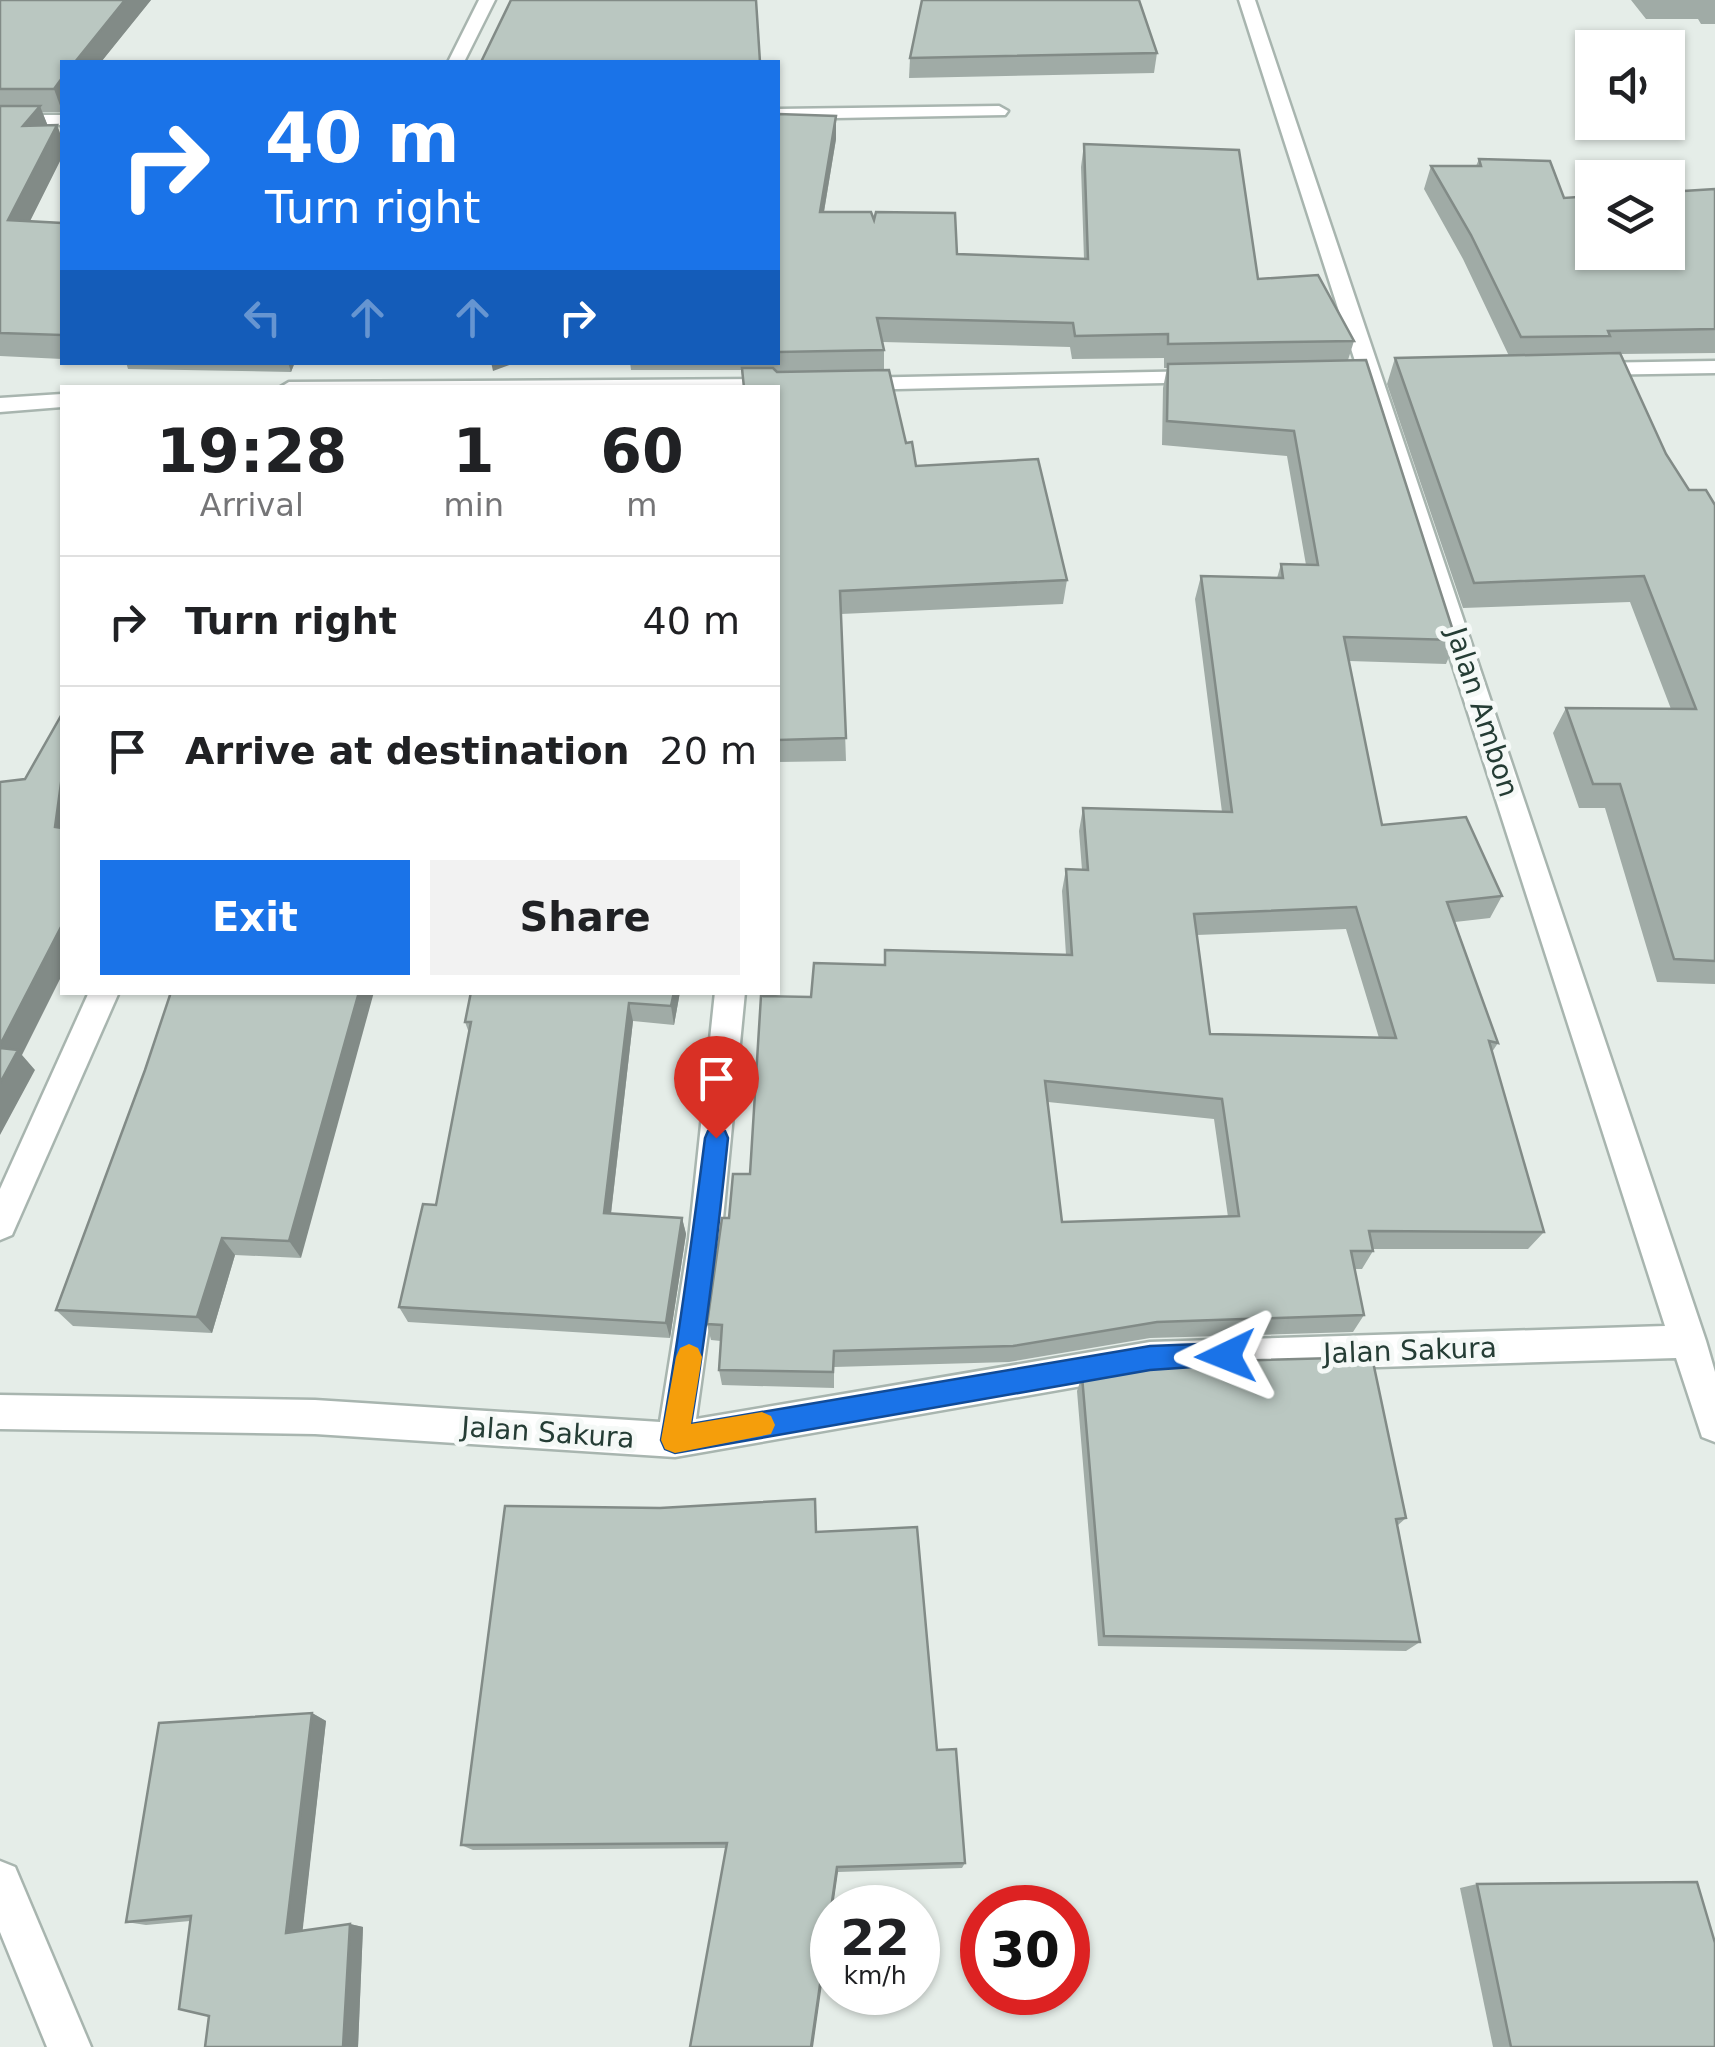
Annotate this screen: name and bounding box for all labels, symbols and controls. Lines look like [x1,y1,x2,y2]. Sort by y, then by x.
map controls [1575,30,1685,270]
button: sound [1575,30,1685,140]
text: 40 m [265,97,460,179]
icon: right [100,100,230,230]
button: layers [1575,160,1685,270]
text: Turn right [265,181,480,234]
icon: left [235,290,290,345]
icon: ahead [340,290,395,345]
icon: ahead [445,290,500,345]
icon: right [550,290,605,345]
text: 19:28 [156,416,347,486]
text: 1 [453,416,495,486]
text: 60 [600,416,684,486]
text: Arrival [200,486,304,524]
text: min [444,486,504,524]
text: m [626,486,658,524]
icon: right [100,594,155,649]
text: Turn right [185,599,397,643]
text: 40 m [643,599,740,643]
street label: Jalan Ambon [1439,621,1525,801]
icon: arrive [100,724,155,779]
text: Arrive at destination [185,729,630,773]
text: 20 m [660,729,757,773]
button: Exit [100,860,410,975]
button: Share [430,860,740,975]
pin [674,1036,759,1139]
icon: arrive [689,1051,744,1106]
position arrow [1174,1304,1278,1408]
street label: Jalan Sakura [1321,1331,1497,1370]
street label: Jalan Sakura [458,1410,636,1455]
speed limit sign: 30 [960,1885,1090,2015]
text: 22 [840,1909,910,1967]
text: km/h [843,1961,907,1990]

